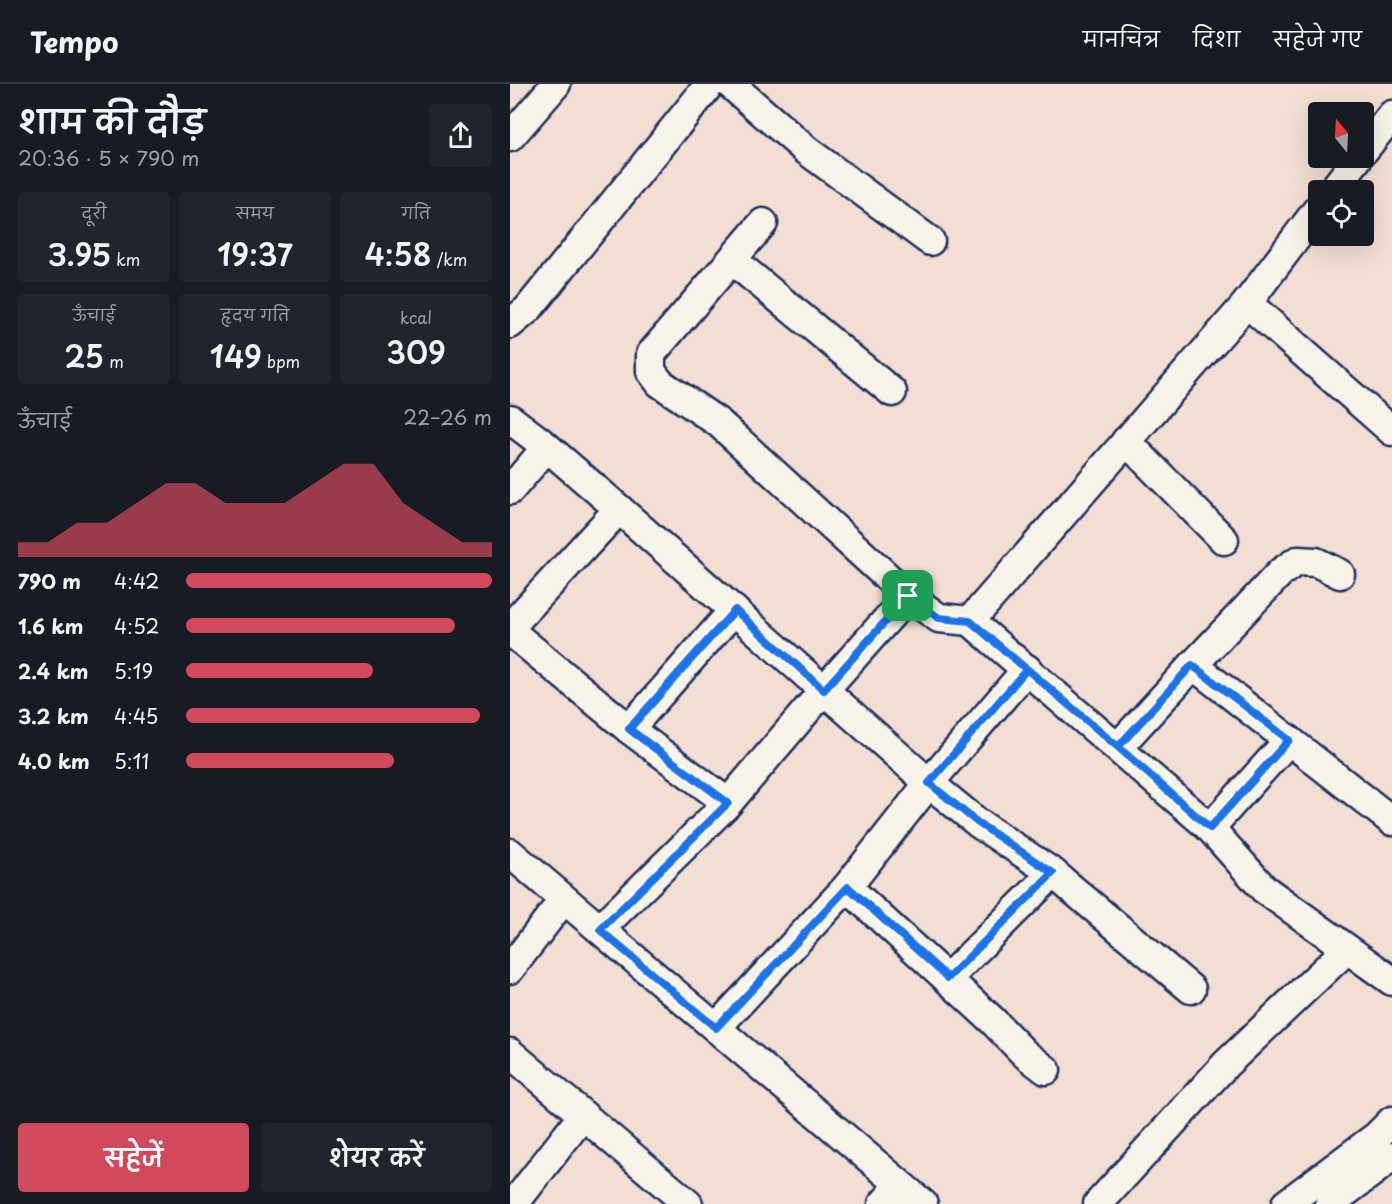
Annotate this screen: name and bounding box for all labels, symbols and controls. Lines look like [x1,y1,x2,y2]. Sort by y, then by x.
text: Tempo [30,20,118,63]
text: मानचित्र [1083,22,1160,54]
text: दिशा [1193,22,1240,54]
text: सहेजे गए [1273,22,1362,54]
text: शाम की दौड़ [18,95,206,145]
north arrow [1308,102,1374,168]
map controls [1308,102,1374,246]
button: share [429,104,492,167]
text: 20:36 · 5 × 790 m [18,143,199,173]
button: locate [1308,180,1374,246]
text: दूरी [81,200,107,224]
text: समय [236,200,274,224]
text: गति [401,200,431,224]
text: 3.95 [48,231,111,276]
text: 19:37 [217,231,293,276]
text: 4:58 [365,231,432,276]
text: km [111,247,140,271]
text: /km [432,247,467,271]
text: ऊँचाई [73,302,115,326]
text: हृदय गति [220,302,290,326]
text: kcal [400,305,432,329]
text: 309 [386,329,446,374]
text: 25 [64,333,104,378]
text: 149 [210,333,262,378]
text: m [104,349,124,373]
text: bpm [262,349,300,373]
text: 22–26 m [403,402,492,432]
text: ऊँचाई [18,405,72,435]
text: 790 m [18,566,81,596]
text: 4:42 [114,566,159,596]
pin [882,570,933,621]
icon: arrive [891,579,924,612]
text: 1.6 km [18,611,83,641]
text: 4:52 [114,611,159,641]
text: 2.4 km [18,656,88,686]
text: 5:19 [114,656,153,686]
text: 3.2 km [18,701,89,731]
text: 4:45 [114,701,158,731]
text: 4.0 km [18,746,90,776]
text: 5:11 [114,746,149,776]
button: सहेजें [18,1123,249,1192]
button: शेयर करें [261,1123,492,1192]

